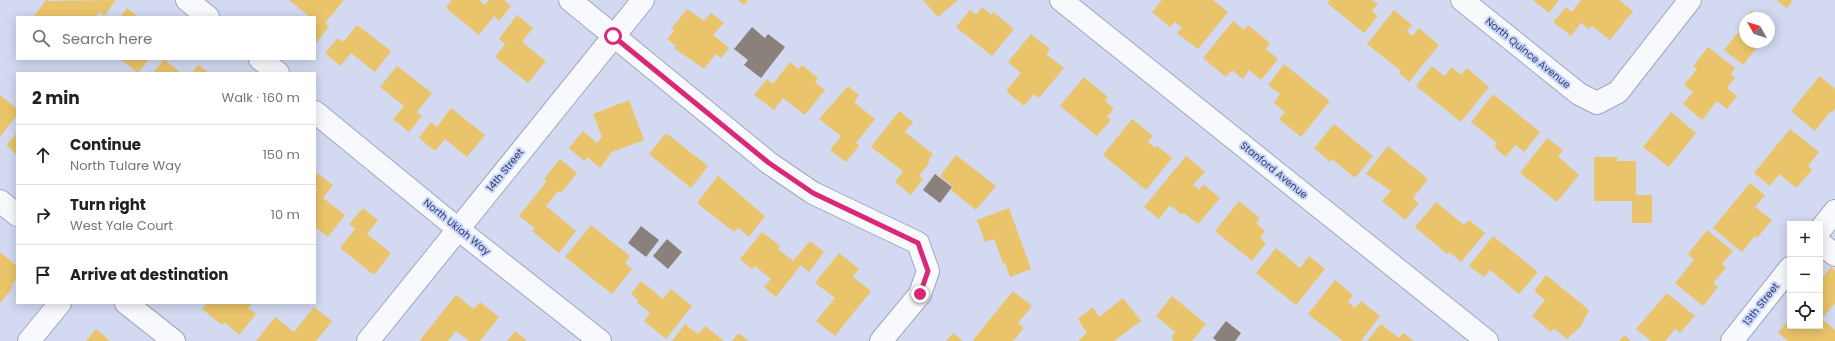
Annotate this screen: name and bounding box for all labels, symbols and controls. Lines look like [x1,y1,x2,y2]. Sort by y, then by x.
north arrow [1739,12,1775,48]
street label: North Quince Avenue [1482,14,1574,92]
search box [16,16,316,60]
icon: search [30,27,52,49]
route start [604,27,622,45]
text: Search here [62,28,152,49]
text: 2 min [32,86,80,110]
text: Walk · 160 m [221,88,300,107]
text: Continue [70,134,141,155]
street label: Stanford Avenue [1237,138,1311,202]
icon: ahead [32,144,54,166]
text: 150 m [263,145,300,164]
street label: 14th Street [483,145,527,195]
text: North Tulare Way [70,156,181,175]
text: Turn right [70,194,146,215]
street label: North Ukiah Way [420,195,494,259]
icon: right [32,204,54,226]
text: 10 m [271,205,300,224]
text: West Yale Court [70,216,173,235]
map controls [1787,221,1823,329]
button: + [1787,221,1823,257]
button: − [1787,257,1823,293]
icon: arrive [32,264,54,286]
text: Arrive at destination [70,264,228,285]
street label: 13th Street [1739,279,1783,329]
route end [911,285,929,303]
button: locate [1787,293,1823,329]

